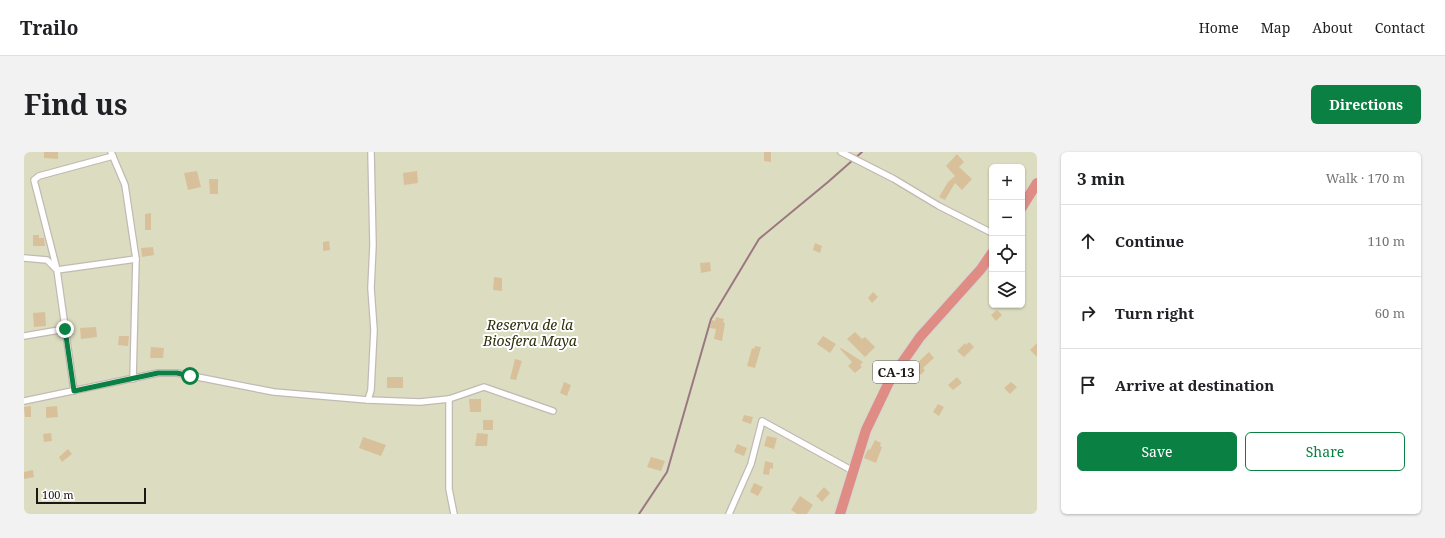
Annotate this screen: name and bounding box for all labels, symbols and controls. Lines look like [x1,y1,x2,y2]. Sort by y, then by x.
text: Trailo [20,15,78,41]
text: Home [1199,18,1239,37]
text: Map [1261,18,1290,37]
text: About [1312,18,1353,37]
text: Contact [1375,18,1425,37]
text: Find us [24,85,128,123]
button: Directions [1311,85,1421,124]
map controls [989,164,1025,308]
button: + [989,164,1025,200]
text: 3 min [1077,167,1125,190]
text: Walk · 170 m [1326,169,1405,187]
button: − [989,200,1025,236]
icon: ahead [1077,230,1099,252]
text: Continue [1115,231,1184,251]
text: 110 m [1368,232,1405,250]
button: locate [989,236,1025,272]
button: layers [989,272,1025,308]
icon: right [1077,302,1099,324]
text: Turn right [1115,303,1194,323]
text: 60 m [1375,304,1405,322]
park label: Reserva de la Biosfera Maya [482,315,578,350]
route end [56,320,74,338]
road number: CA-13 [873,361,919,383]
route start [181,367,199,385]
icon: arrive [1077,374,1099,396]
text: Arrive at destination [1115,375,1274,395]
button: Save [1077,432,1237,471]
button: Share [1245,432,1405,471]
scale bar [36,486,146,505]
text: 100 m [42,487,74,502]

